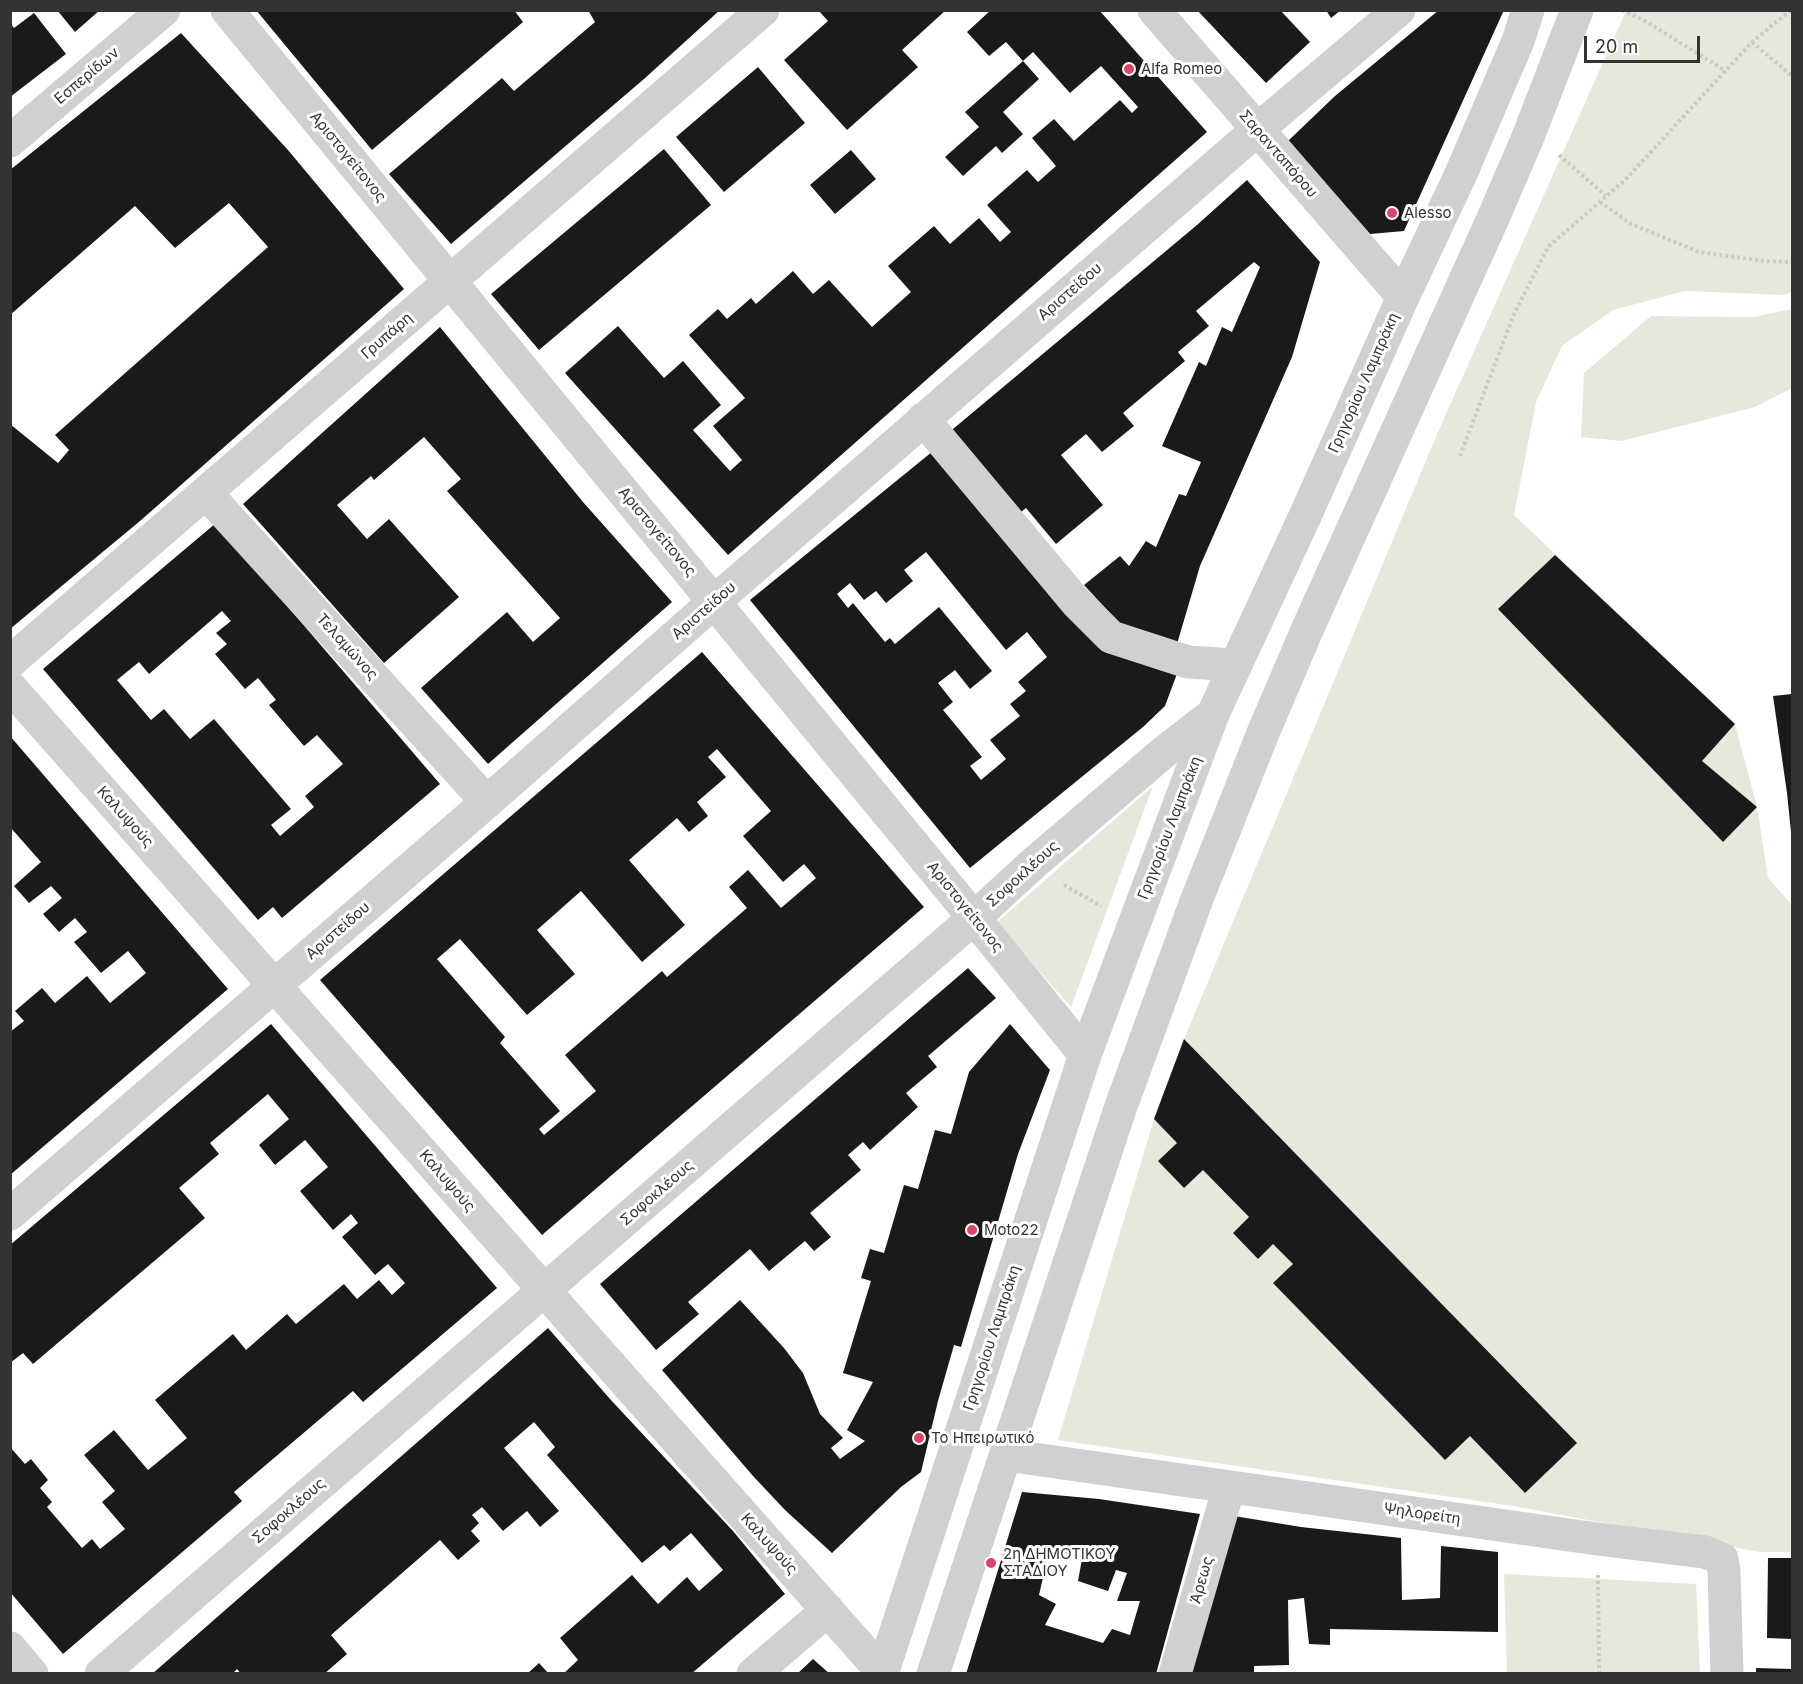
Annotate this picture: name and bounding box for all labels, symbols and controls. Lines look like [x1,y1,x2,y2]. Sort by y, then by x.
scale bar [1587,24,1702,62]
text: 20 m [1595,36,1638,57]
street label: Εσπερίδων [51,44,123,108]
place label: Alfa Romeo [1141,60,1222,78]
marker: Alfa Romeo [1122,62,1136,76]
street label: Σαρανταπόρου [1235,107,1321,201]
street label: Αριστογείτονος [306,108,390,206]
place label: Alesso [1404,204,1452,222]
marker: Alesso [1385,206,1399,220]
street label: Αριστείδου [1034,259,1106,325]
street label: Γρυπάρη [358,309,416,363]
street label: Γρηγορίου Λαμπράκη [1325,310,1403,456]
street label: Αριστογείτονος [614,484,700,580]
street label: Αριστείδου [668,578,740,644]
street label: Τελαμώνος [313,610,381,684]
street label: Γρηγορίου Λαμπράκη [1134,754,1206,902]
street label: Καλυψούς [93,783,157,851]
street label: Σοφοκλέους [983,837,1063,911]
street label: Αριστογείτονος [923,858,1007,956]
street label: Αριστείδου [302,898,374,964]
street label: Καλυψούς [415,1146,479,1216]
street label: Σοφοκλέους [617,1156,697,1230]
place label: Moto22 [984,1221,1039,1239]
marker: Moto22 [965,1223,979,1237]
street label: Γρηγορίου Λαμπράκη [960,1263,1024,1413]
place label: Το Ηπειρωτικό [931,1429,1034,1447]
marker: Το Ηπειρωτικό [912,1431,926,1445]
street label: Σοφοκλέους [249,1474,329,1548]
street label: Ψηλορείτη [1382,1500,1462,1528]
street label: Καλυψούς [737,1510,801,1578]
place label: 2η ΔΗΜΟΤΙΚΟΥ ΣΤΑΔΙΟΥ [1003,1545,1116,1580]
street label: Άρεως [1187,1554,1217,1606]
marker: 2η ΔΗΜΟΤΙΚΟΥ ΣΤΑΔΙΟΥ [984,1556,998,1570]

